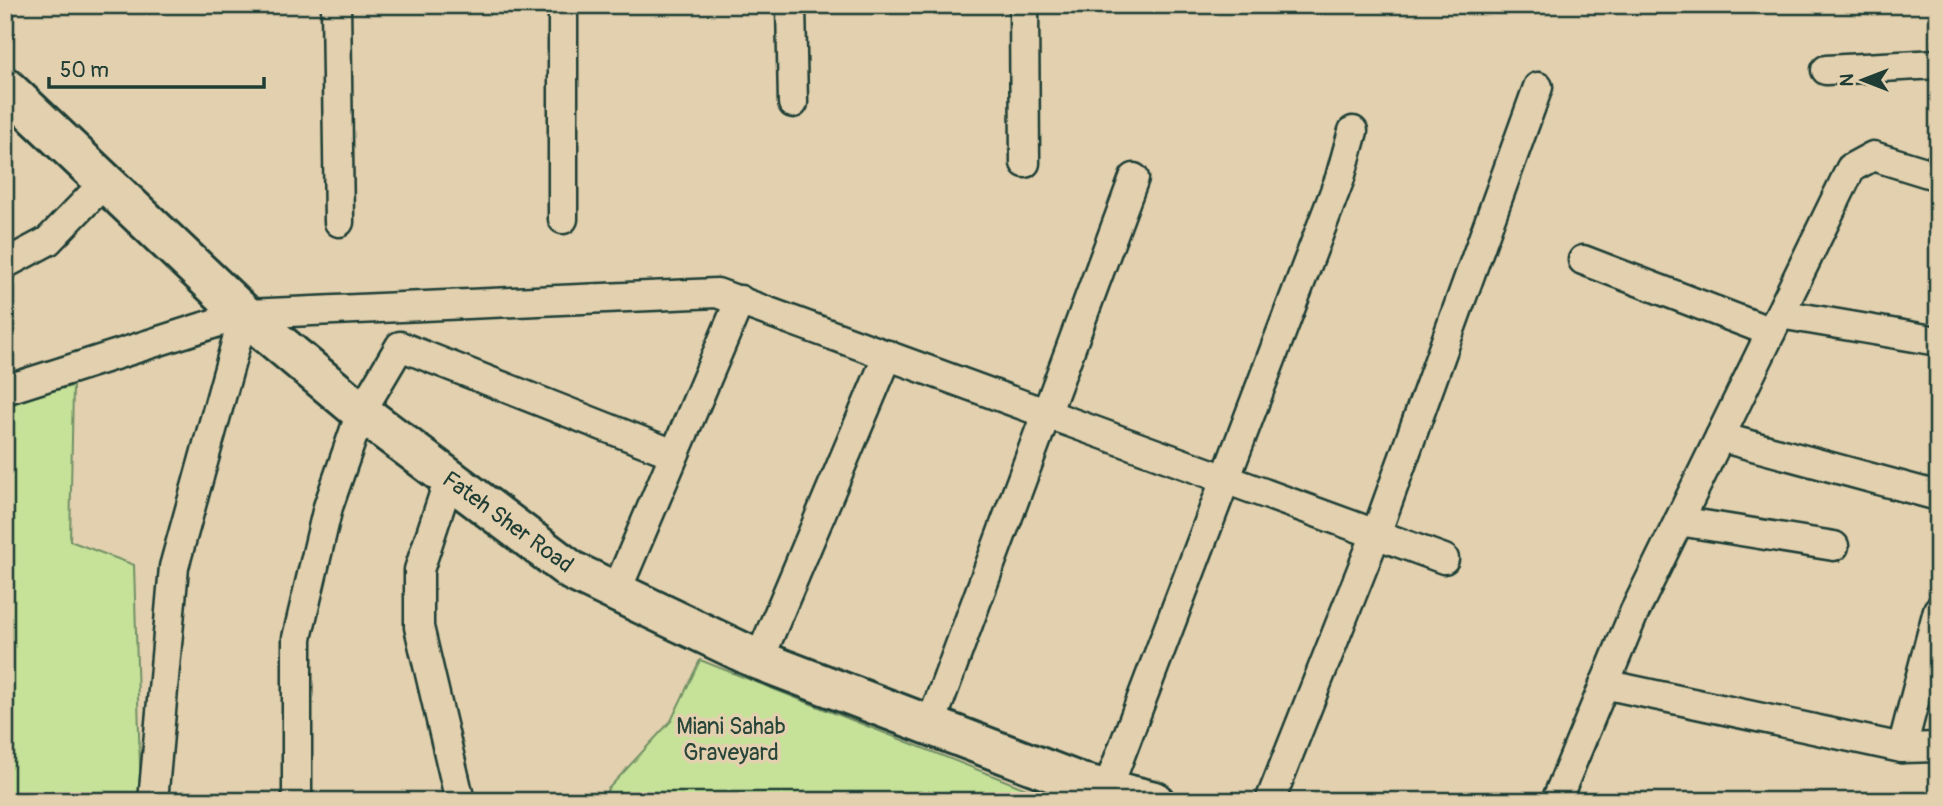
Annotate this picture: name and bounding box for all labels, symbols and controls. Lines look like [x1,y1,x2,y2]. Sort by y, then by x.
scale bar [49,46,264,90]
north arrow [1828,46,1898,116]
text: 50 m [60,57,109,84]
text: N [1835,73,1859,86]
street label: Fateh Sher Road [437,465,579,579]
park label: Miani Sahab Graveyard [676,712,786,767]

